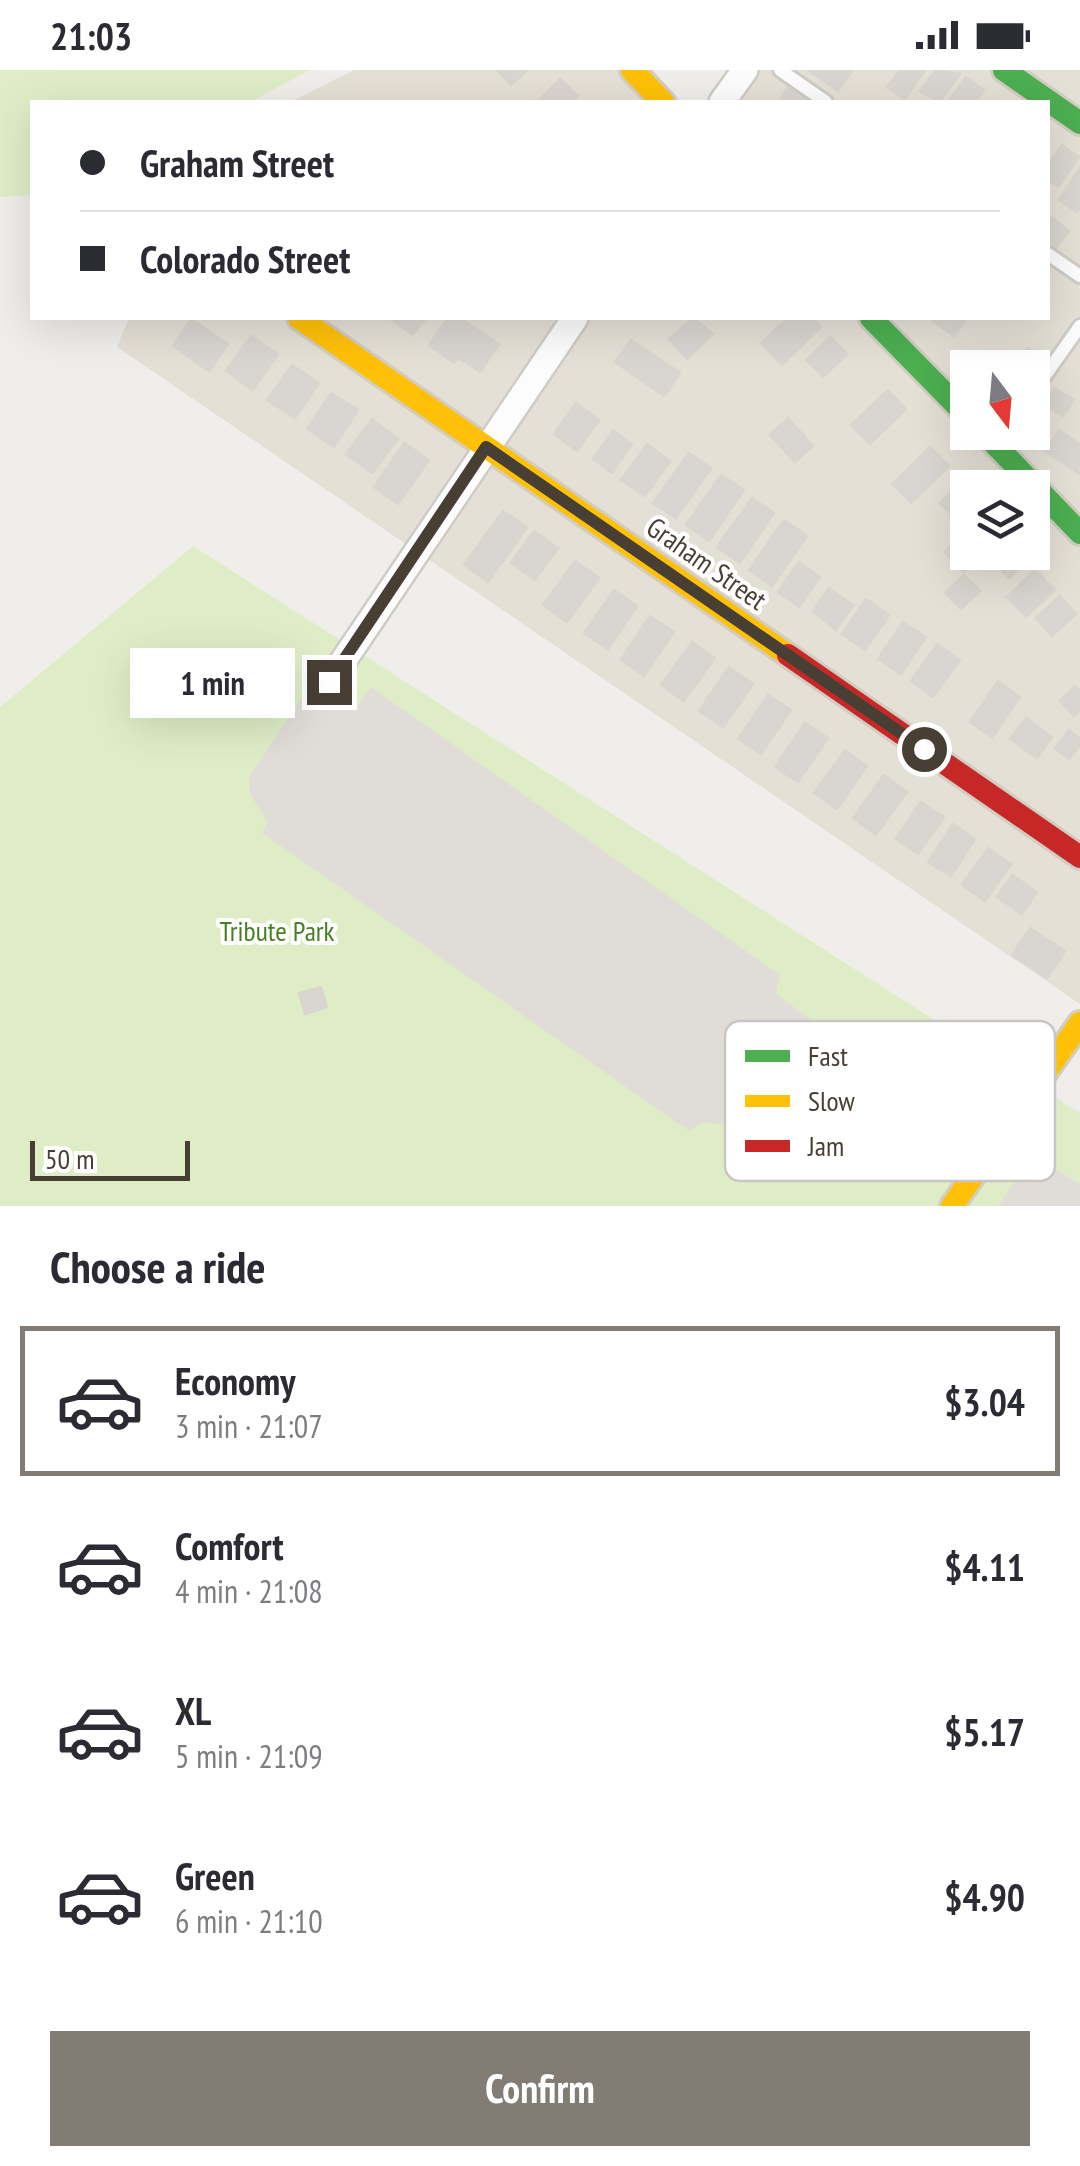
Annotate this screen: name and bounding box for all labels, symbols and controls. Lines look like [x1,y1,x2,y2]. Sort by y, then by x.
text: 21:03 [50,11,132,60]
text: Graham Street [140,138,334,187]
text: Colorado Street [140,234,350,283]
north arrow [950,350,1050,450]
map controls [950,350,1050,570]
button: layers [950,470,1050,570]
street label: Graham Street [640,508,774,618]
callout: 1 min [129,647,294,717]
route end [307,660,352,705]
text: 1 min [180,662,245,704]
route start [902,727,947,772]
park label: Tribute Park [220,912,335,949]
legend [725,1021,1055,1181]
text: Fast [808,1037,848,1074]
text: Slow [808,1082,855,1119]
text: Jam [807,1127,844,1164]
scale bar [30,1136,190,1180]
text: 50 m [45,1140,94,1177]
text: Choose a ride [50,1237,265,1295]
icon: car [55,1356,145,1446]
text: Economy [175,1356,295,1405]
text: $3.04 [944,1377,1025,1426]
text: 3 min · 21:07 [175,1405,323,1447]
icon: car [55,1521,145,1611]
text: Comfort [175,1521,284,1570]
text: $4.11 [944,1542,1025,1591]
text: 4 min · 21:08 [175,1570,323,1612]
icon: car [55,1686,145,1776]
text: XL [175,1686,211,1735]
text: $5.17 [944,1707,1025,1756]
text: 5 min · 21:09 [175,1735,323,1777]
icon: car [55,1851,145,1941]
text: Green [175,1851,255,1900]
text: $4.90 [944,1872,1025,1921]
text: 6 min · 21:10 [175,1900,323,1942]
button: Confirm [50,2031,1030,2146]

